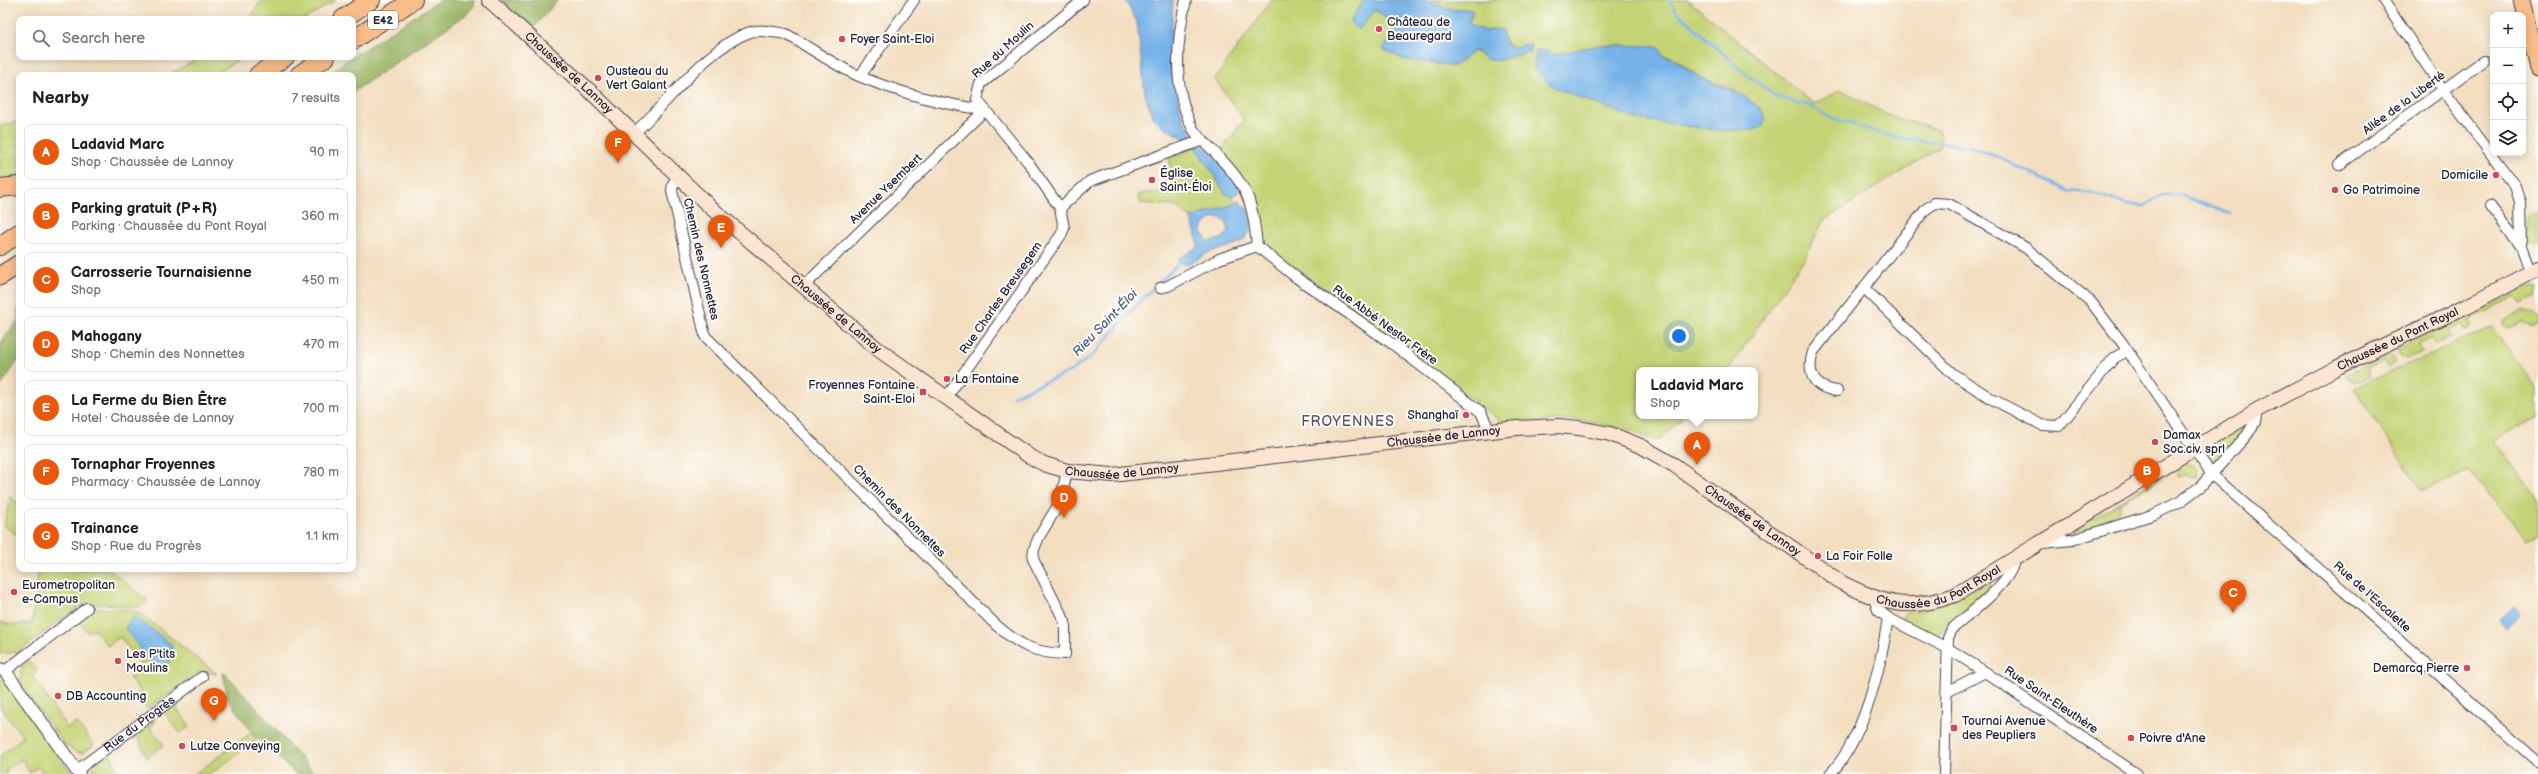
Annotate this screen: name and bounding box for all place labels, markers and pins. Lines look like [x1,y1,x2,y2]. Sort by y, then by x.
place label: Château de Beauregard [1387,15,1452,44]
marker: Château de Beauregard [1374,24,1384,34]
place label: Foyer Saint-Eloi [850,32,935,47]
marker: Foyer Saint-Eloi [837,34,847,44]
place label: Ousteau du Vert Galant [606,64,669,93]
marker: Ousteau du Vert Galant [593,73,603,83]
pin: F [605,130,631,163]
place label: Église Saint-Éloi [1160,165,1212,195]
place label: Domicile [2441,168,2488,183]
marker: Domicile [2491,170,2501,180]
marker: Église Saint-Éloi [1147,175,1157,185]
place label: Go Patrimoine [2343,183,2420,198]
marker: Go Patrimoine [2330,185,2340,195]
pin: E [708,215,734,248]
place label: La Fontaine [955,372,1019,387]
marker: La Fontaine [942,374,952,384]
place label: Froyennes Fontaine Saint-Eloi [808,378,915,407]
marker: Froyennes Fontaine Saint-Eloi [918,387,928,397]
place label: Shanghaï [1408,408,1458,423]
marker: Shanghaï [1461,410,1471,420]
place label: Damax Soc.civ. sprl [2163,428,2225,457]
pin: A [1684,432,1710,465]
marker: Damax Soc.civ. sprl [2150,437,2160,447]
pin: B [2134,458,2160,491]
pin: D [1051,485,1077,518]
place label: La Foir Folle [1826,549,1893,564]
marker: La Foir Folle [1813,551,1823,561]
place label: Eurometropolitan e-Campus [22,578,115,607]
pin: C [2220,580,2246,613]
marker: Eurometropolitan e-Campus [9,587,19,597]
place label: Les P'tits Moulins [126,647,175,676]
marker: Les P'tits Moulins [113,656,123,666]
place label: Demarcq Pierre [2373,661,2459,676]
marker: Demarcq Pierre [2462,663,2472,673]
pin: G [201,688,227,721]
place label: DB Accounting [66,689,146,704]
marker: DB Accounting [53,691,63,701]
place label: Tournai Avenue des Peupliers [1962,714,2046,743]
marker: Tournai Avenue des Peupliers [1949,723,1959,733]
place label: Poivre d'Ane [2139,731,2206,746]
marker: Poivre d'Ane [2126,733,2136,743]
place label: Lutze Conveying [190,739,280,754]
marker: Lutze Conveying [177,741,187,751]

